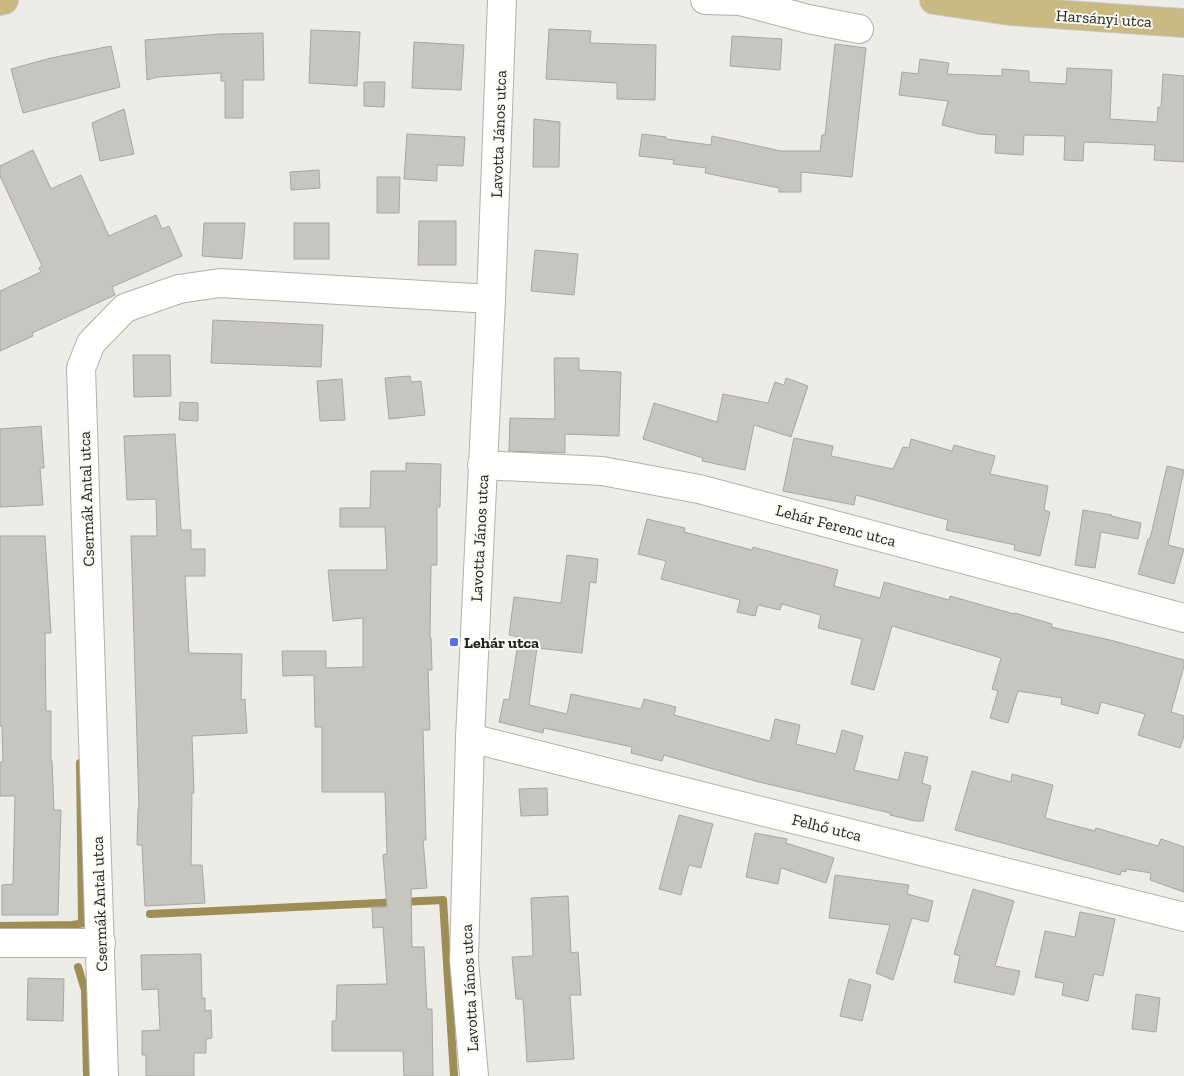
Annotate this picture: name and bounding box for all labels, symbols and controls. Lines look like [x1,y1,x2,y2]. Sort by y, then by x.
street label: Harsányi utca [1055,6,1153,31]
street label: Lavotta János utca [487,70,510,198]
street label: Csermák Antal utca [75,431,98,567]
street label: Lavotta János utca [467,473,492,602]
street label: Lehár Ferenc utca [774,500,898,551]
place label: Lehár utca [464,633,539,652]
marker: Lehár utca [448,636,460,648]
street label: Felhő utca [790,810,864,845]
street label: Csermák Antal utca [88,836,111,972]
street label: Lavotta János utca [457,923,482,1052]

